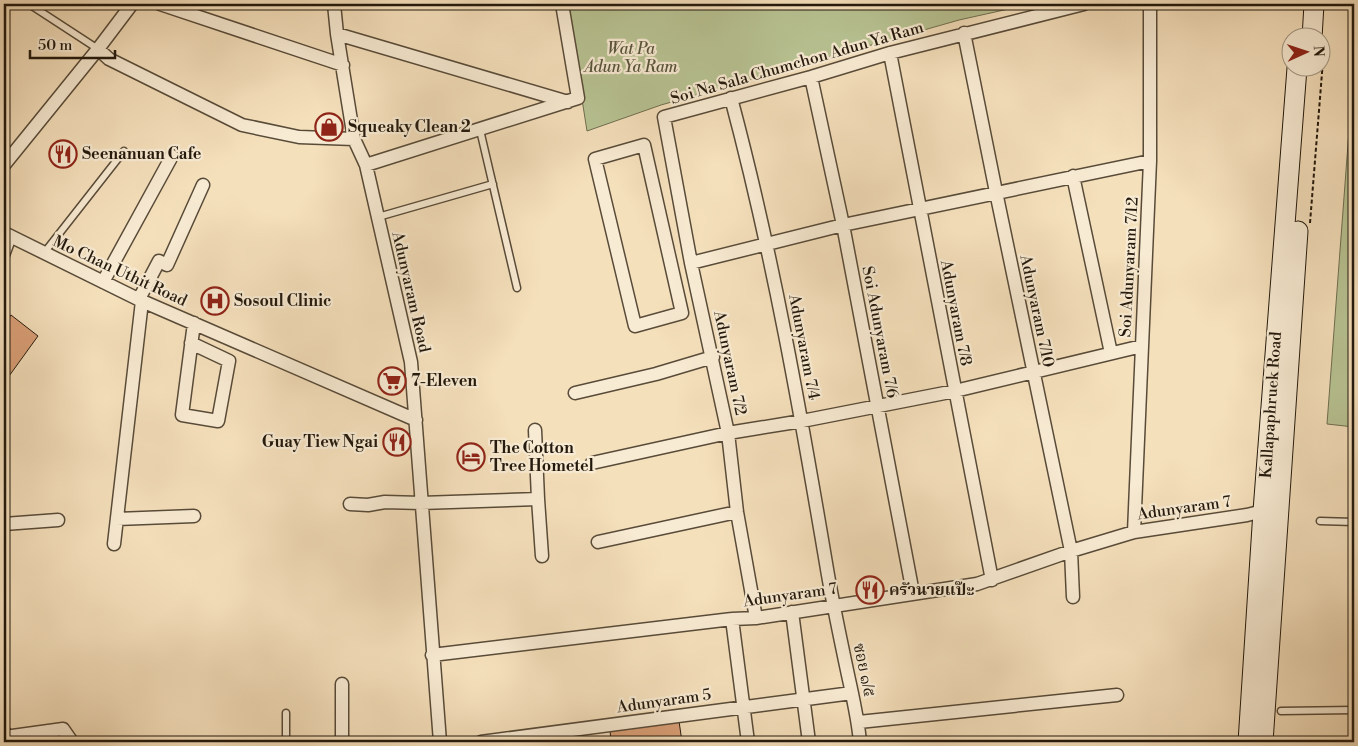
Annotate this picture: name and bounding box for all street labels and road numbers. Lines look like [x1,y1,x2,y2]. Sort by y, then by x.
street label: Soi Na Sala Chumchon Adun Ya Ram [668,17,926,109]
street label: Soi Adunyaram 7/12 [1115,196,1143,338]
street label: Adunyaram Road [387,229,435,354]
street label: Mo Chan Uthit Road [50,231,190,311]
street label: Adunyaram 7/10 [1015,252,1059,369]
street label: Adunyaram 7/8 [936,257,976,368]
street label: Soi Adunyaram 7/6 [857,264,903,400]
street label: Adunyaram 7/4 [784,292,824,402]
street label: Adunyaram 7/2 [709,308,751,417]
street label: Kallapaphruek Road [1256,331,1286,479]
street label: Adunyaram 7 [1135,492,1232,525]
street label: Adunyaram 7 [741,579,838,612]
street label: ซอย ๑/๕ [849,641,879,699]
street label: Adunyaram 5 [614,684,713,718]

